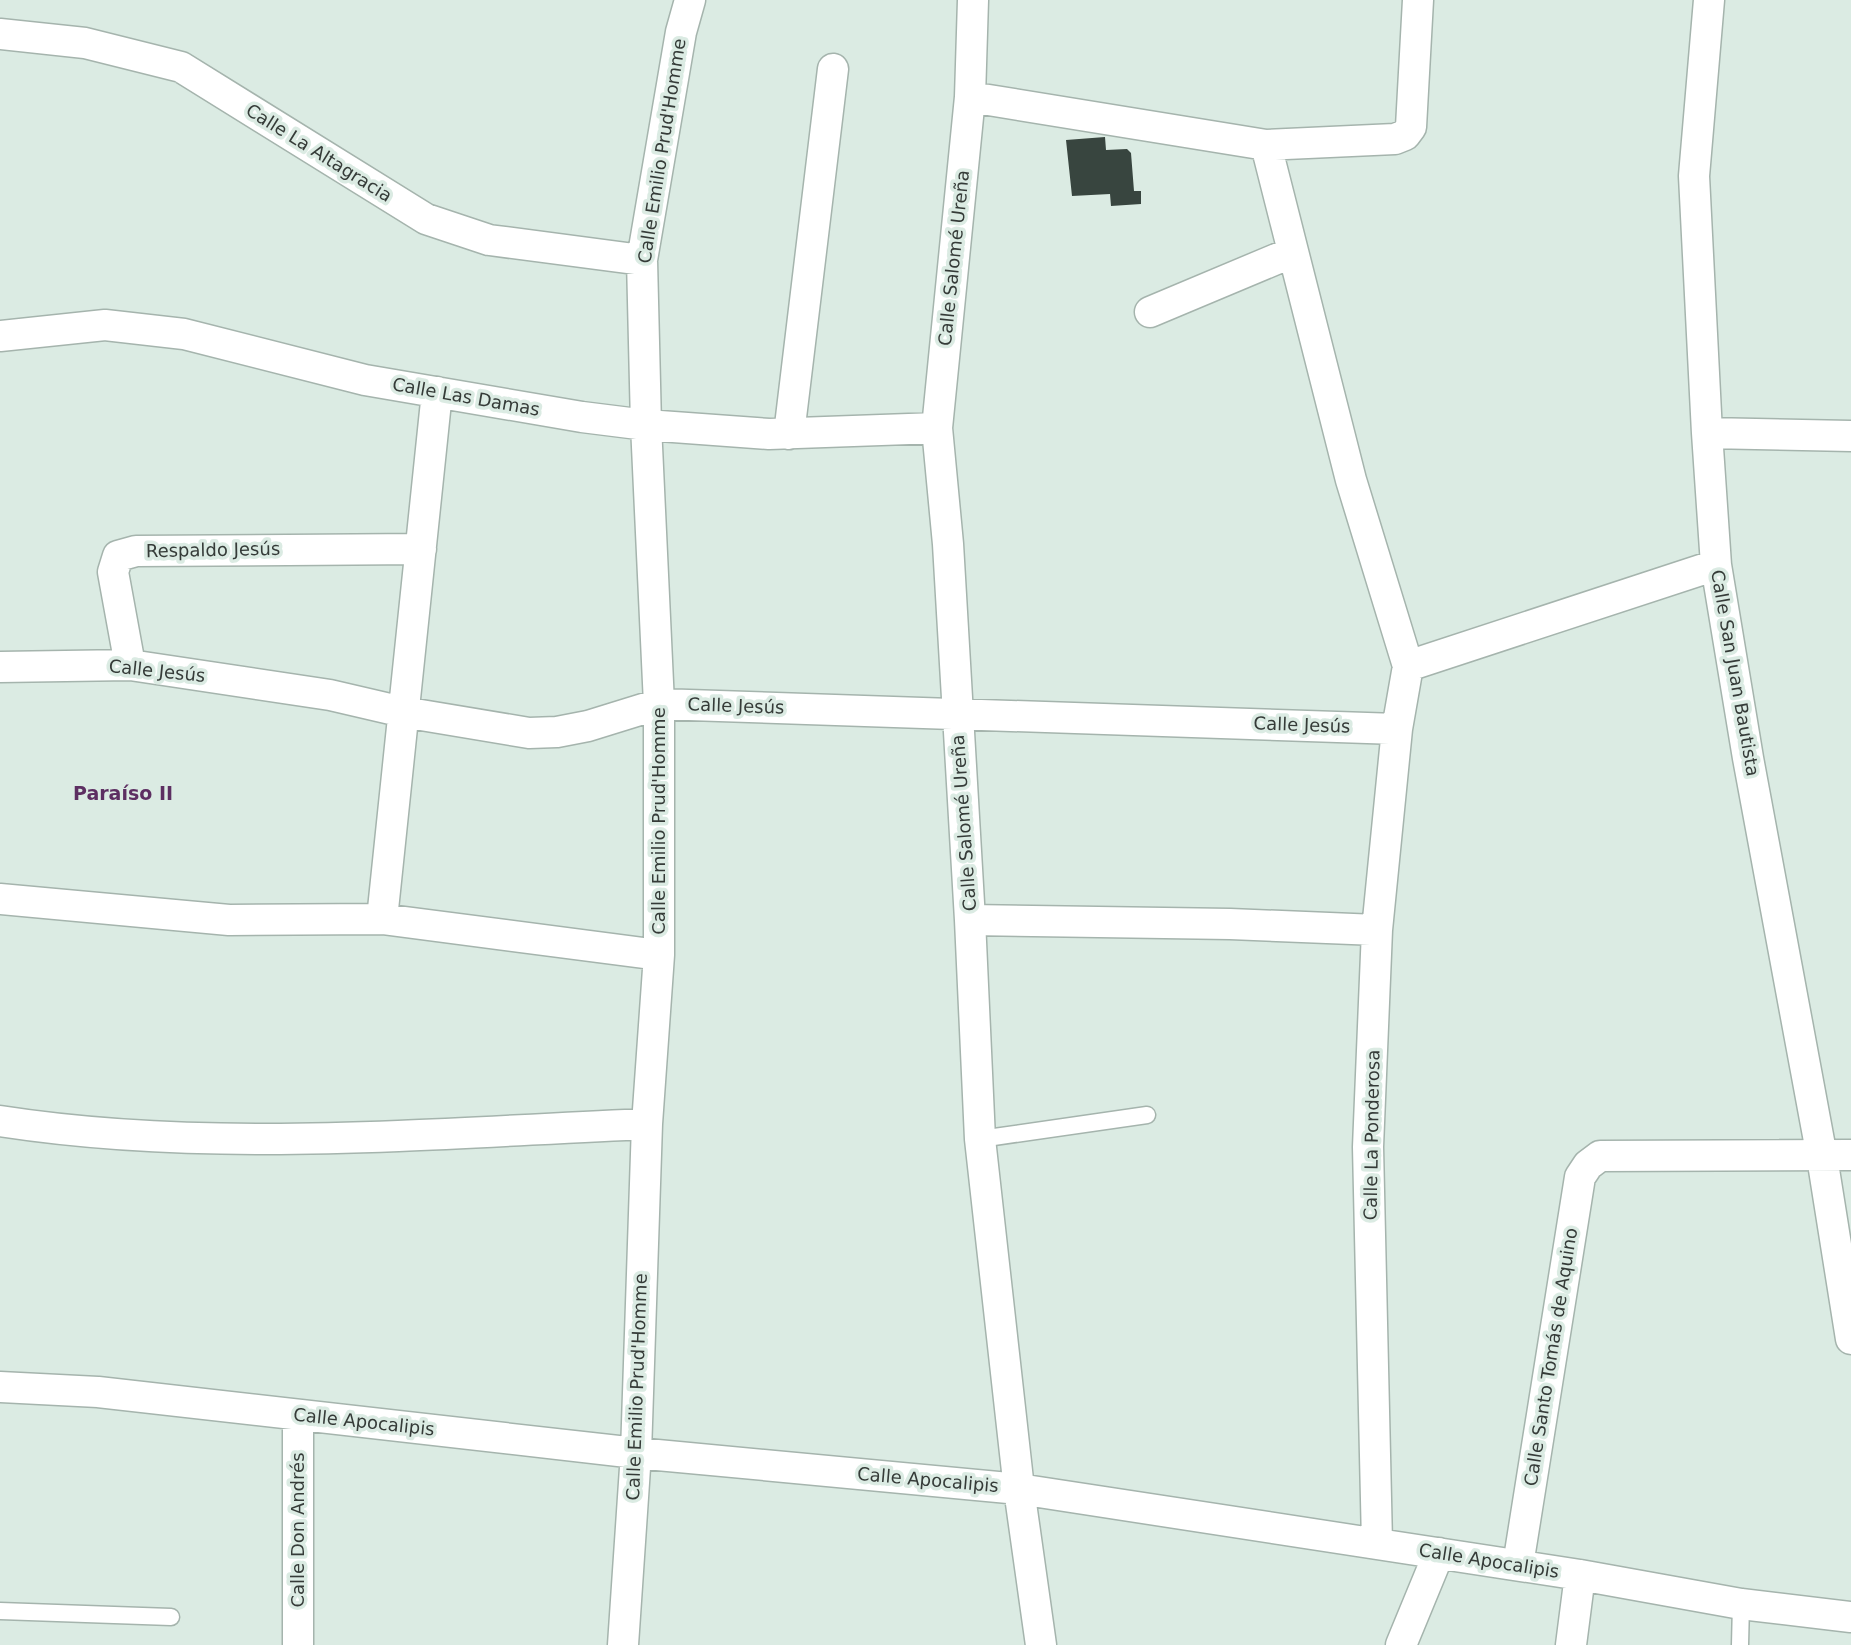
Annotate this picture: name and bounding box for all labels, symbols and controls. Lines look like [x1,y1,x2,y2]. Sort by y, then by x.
street label: Calle Emilio Prud'Homme [633,37,690,265]
street label: Calle La Altagracia [242,99,396,206]
street label: Calle Salomé Ureña [934,169,973,347]
street label: Calle Las Damas [391,373,541,420]
street label: Respaldo Jesús [146,538,280,561]
street label: Calle San Juan Bautista [1707,568,1764,778]
street label: Calle Jesús [108,655,206,686]
street label: Calle Jesús [687,693,785,718]
street label: Calle Emilio Prud'Homme [648,707,669,935]
street label: Calle Jesús [1253,712,1351,737]
street label: Calle Salomé Ureña [947,734,980,912]
district label: Paraíso II [73,782,173,804]
street label: Calle La Ponderosa [1360,1049,1383,1221]
street label: Calle Santo Tomás de Aquino [1520,1226,1581,1488]
street label: Calle Emilio Prud'Homme [622,1273,651,1501]
street label: Calle Apocalipis [292,1404,436,1439]
street label: Calle Don Andrés [287,1452,308,1608]
street label: Calle Apocalipis [856,1463,1000,1496]
street label: Calle Apocalipis [1417,1539,1561,1582]

